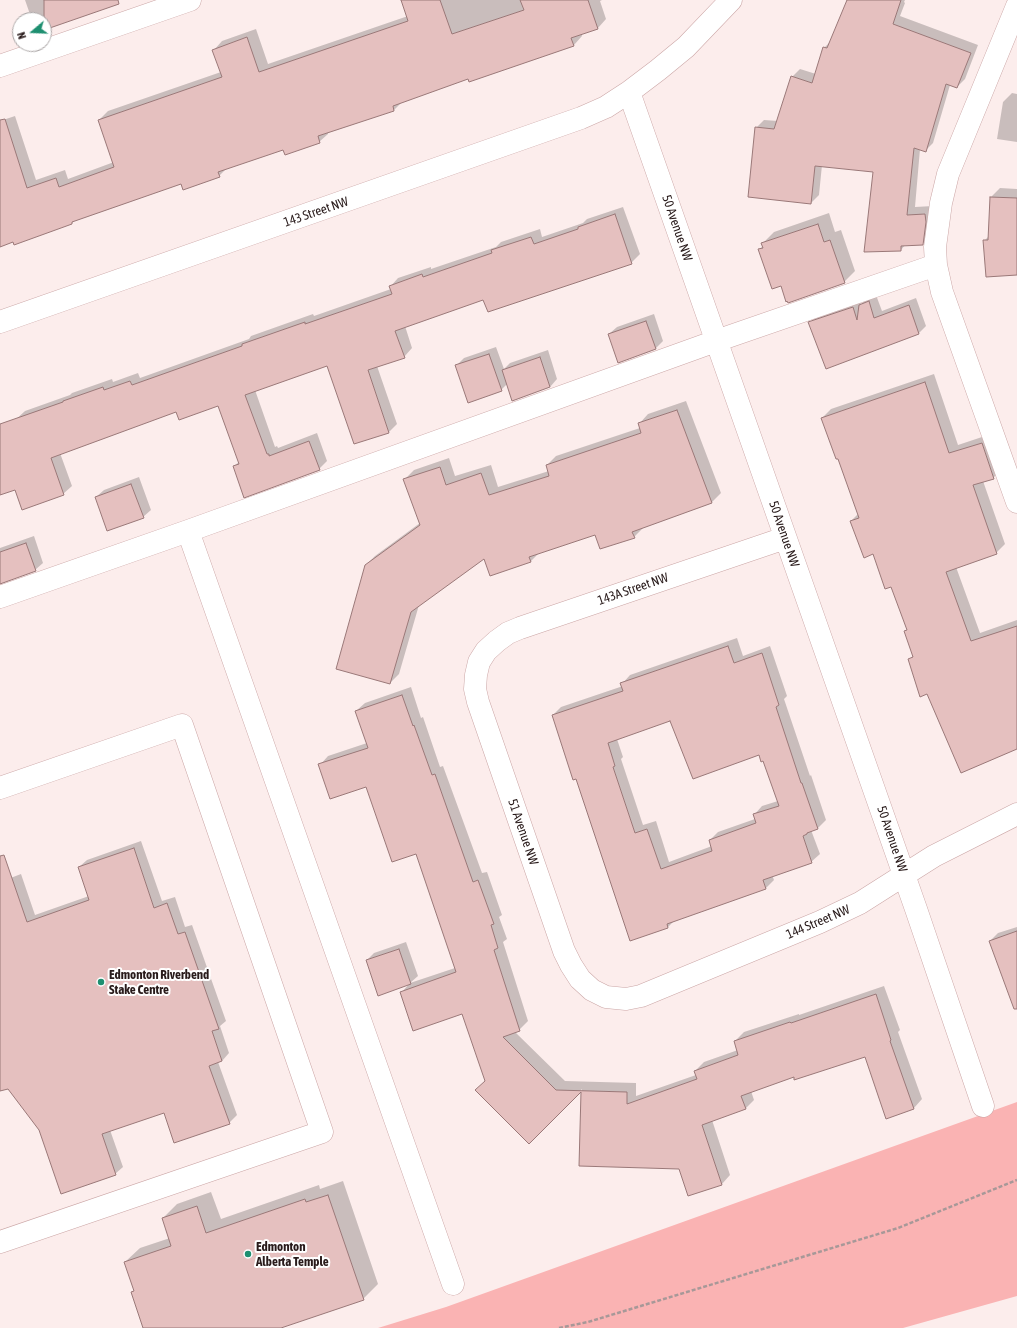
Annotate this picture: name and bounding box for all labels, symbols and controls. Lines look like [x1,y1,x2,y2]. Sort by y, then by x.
north arrow [12,12,52,52]
text: N [15,31,28,41]
street label: 50 Avenue NW [658,193,696,263]
street label: 143 Street NW [282,194,350,230]
street label: 50 Avenue NW [765,499,803,569]
street label: 143A Street NW [596,570,670,608]
street label: 51 Avenue NW [504,797,542,867]
street label: 50 Avenue NW [873,804,911,874]
street label: 144 Street NW [784,902,852,942]
place label: Edmonton Riverbend Stake Centre [109,967,209,998]
marker: Edmonton Riverbend Stake Centre [96,977,106,987]
place label: Edmonton Alberta Temple [256,1239,329,1270]
marker: Edmonton Alberta Temple [243,1249,253,1259]

